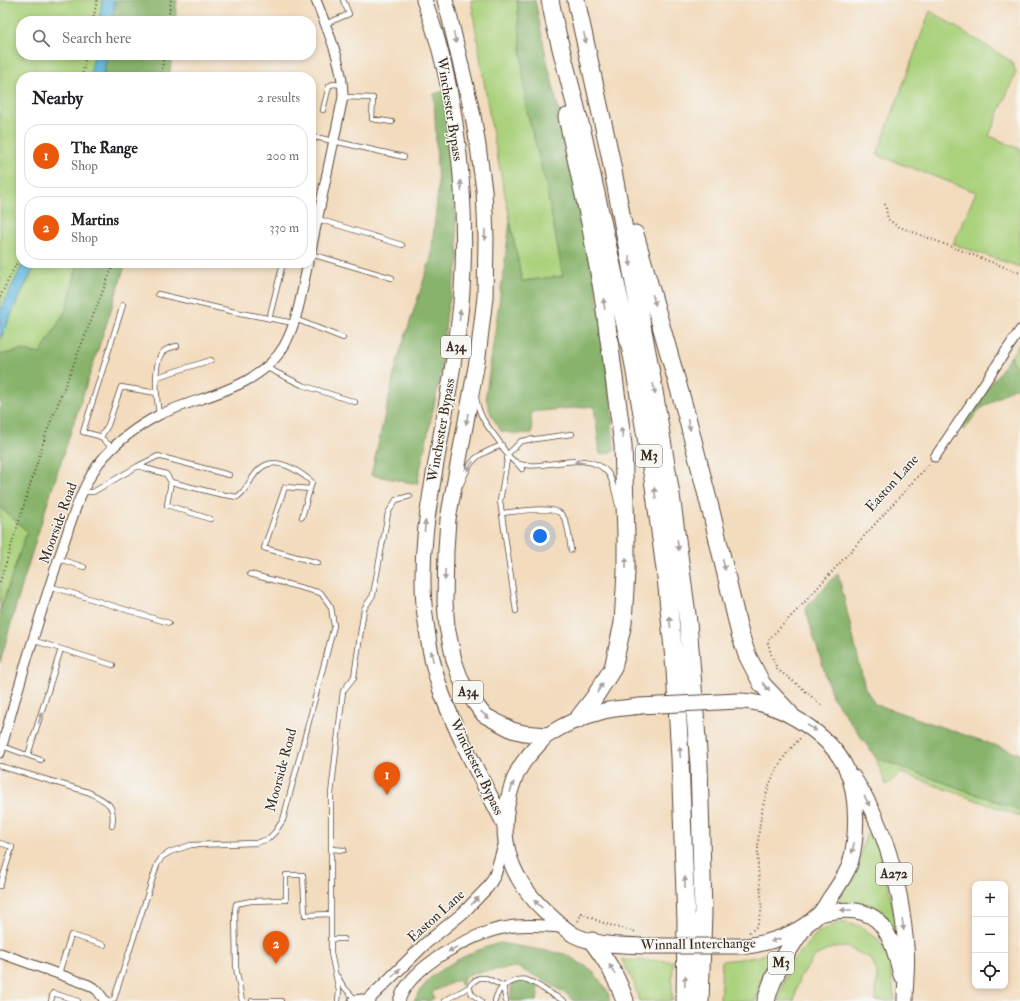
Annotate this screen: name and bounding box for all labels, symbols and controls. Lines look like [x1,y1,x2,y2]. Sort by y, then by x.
search box [16,16,316,60]
icon: search [30,27,52,49]
text: Search here [62,29,131,48]
one-way arrow [452,32,458,44]
one-way arrow [582,32,588,44]
street label: Winchester Bypass [432,55,467,163]
text: Nearby [32,88,83,109]
text: 2 results [257,90,300,106]
text: The Range [71,139,138,158]
text: 1 [44,148,48,164]
text: 200 m [266,148,299,164]
text: Shop [71,158,98,174]
one-way arrow [458,180,465,192]
text: Martins [71,211,119,230]
text: 2 [43,220,49,236]
text: 330 m [270,220,299,236]
one-way arrow [482,229,488,242]
text: Shop [71,230,98,246]
one-way arrow [628,255,634,268]
one-way arrow [651,294,657,306]
one-way arrow [601,298,607,310]
one-way arrow [456,309,463,321]
road number: A34 [441,336,471,358]
street label: Winchester Bypass [423,377,460,484]
one-way arrow [651,383,657,395]
one-way arrow [464,413,470,425]
one-way arrow [686,419,692,431]
one-way arrow [619,427,625,439]
road number: M3 [636,445,662,467]
street label: Easton Lane [862,451,922,515]
one-way arrow [574,458,586,465]
one-way arrow [466,460,474,471]
street label: Moorside Road [35,480,81,566]
one-way arrow [652,487,658,499]
one-way arrow [422,520,429,532]
your location [530,526,550,546]
one-way arrow [675,539,681,551]
one-way arrow [623,556,629,569]
one-way arrow [721,559,727,571]
one-way arrow [442,569,448,582]
one-way arrow [667,616,674,628]
one-way arrow [429,649,435,662]
road number: A34 [453,681,483,703]
one-way arrow [761,681,770,692]
one-way arrow [597,682,604,694]
one-way arrow [480,710,490,719]
one-way arrow [37,712,43,724]
street label: Winchester Bypass [445,715,508,819]
one-way arrow [807,724,818,732]
street label: Moorside Road [262,726,300,813]
one-way arrow [677,746,684,758]
pin: 1 [374,762,400,795]
one-way arrow [509,780,515,792]
one-way arrow [864,796,870,807]
one-way arrow [850,842,856,854]
road number: A272 [876,863,912,885]
one-way arrow [682,876,689,888]
map controls [972,881,1008,989]
button: + [972,881,1008,917]
street label: Easton Lane [404,886,468,946]
one-way arrow [470,896,480,906]
one-way arrow [533,900,542,909]
one-way arrow [839,907,852,913]
button: − [972,917,1008,953]
one-way arrow [900,919,906,931]
pin: 2 [263,931,289,964]
street label: Winnall Interchange [639,934,756,954]
one-way arrow [770,937,782,943]
one-way arrow [447,945,459,952]
road number: M3 [768,952,794,974]
button: locate [972,953,1008,989]
one-way arrow [608,964,615,975]
one-way arrow [391,968,401,978]
one-way arrow [682,975,689,987]

